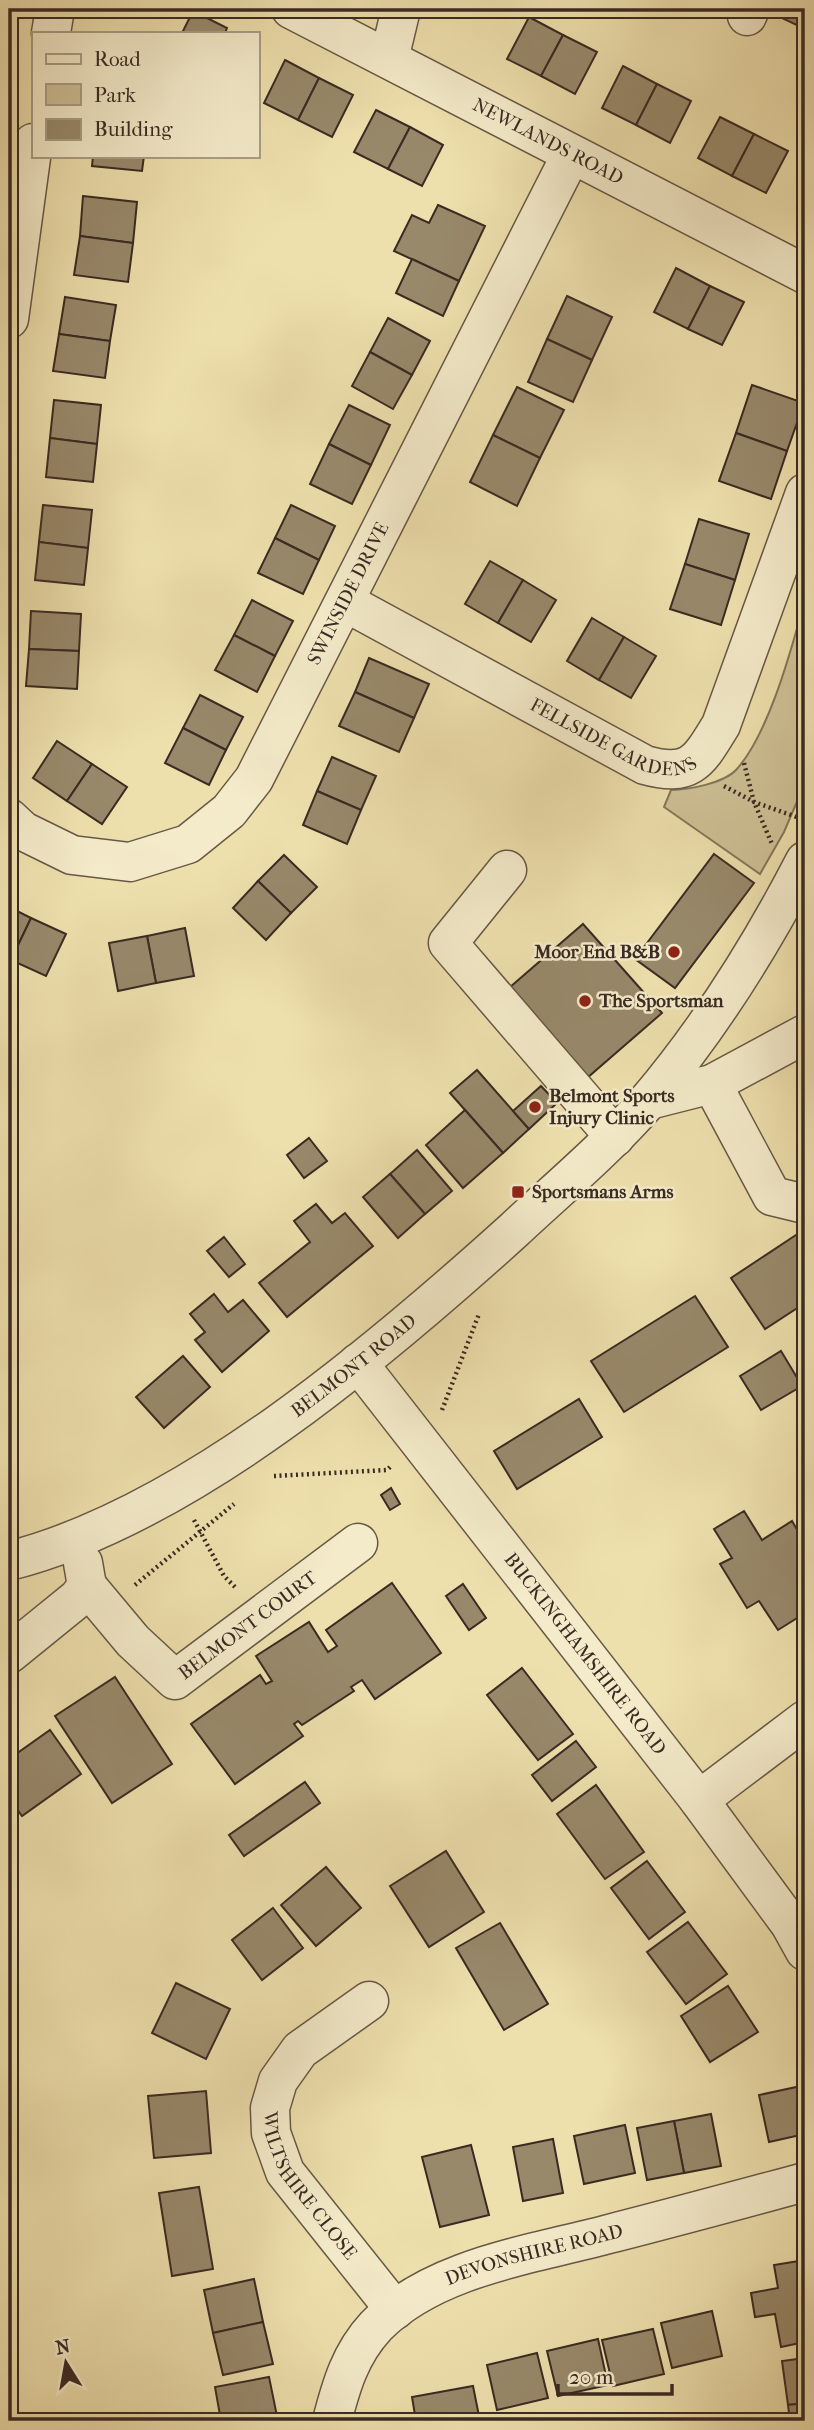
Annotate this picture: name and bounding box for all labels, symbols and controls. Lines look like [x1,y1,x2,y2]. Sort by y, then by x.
legend [32,32,259,158]
text: Road [94,47,141,71]
text: Park [94,83,136,107]
street label: NEWLANDS ROAD [469,94,627,189]
text: Building [94,117,173,141]
street label: SWINSIDE DRIVE [303,518,394,669]
street label: FELLSIDE GARDENS [526,694,701,781]
place label: Moor End B&B [533,941,660,963]
marker: Moor End B&B [666,944,682,960]
place label: The Sportsman [598,990,724,1012]
marker: The Sportsman [577,993,593,1009]
place label: Belmont Sports Injury Clinic [549,1085,675,1129]
marker: Belmont Sports Injury Clinic [527,1099,543,1115]
place label: Sportsmans Arms [532,1181,674,1203]
marker: Sportsmans Arms [510,1184,526,1200]
street label: BELMONT ROAD [287,1310,421,1422]
street label: BUCKINGHAMSHIRE ROAD [499,1549,671,1759]
street label: BELMONT COURT [174,1567,321,1684]
street label: WILTSHIRE CLOSE [259,2110,362,2264]
street label: DEVONSHIRE ROAD [442,2220,625,2290]
north arrow [32,2328,102,2398]
text: N [54,2335,73,2359]
scale bar [558,2353,672,2397]
text: 20 m [569,2365,614,2389]

